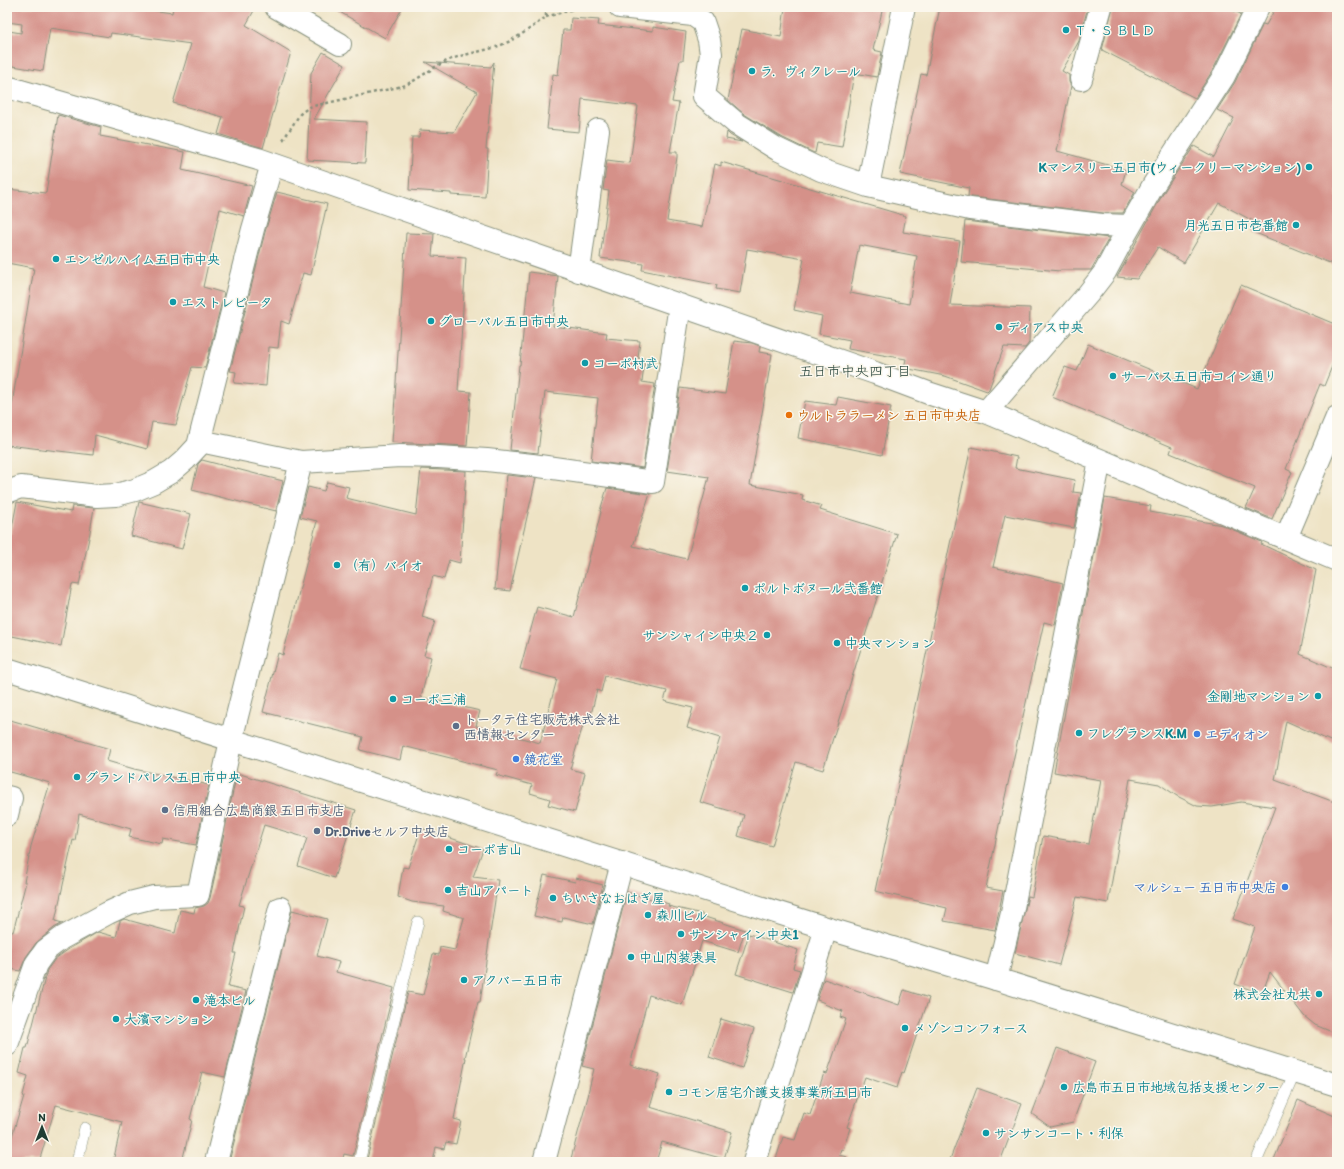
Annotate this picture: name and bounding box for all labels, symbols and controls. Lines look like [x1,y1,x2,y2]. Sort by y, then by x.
place label: Ｔ・Ｓ ＢＬＤ [1074,23,1155,38]
marker: Ｔ・Ｓ ＢＬＤ [1061,25,1071,35]
place label: ラ．ヴィクレール [760,64,861,79]
marker: ラ．ヴィクレール [747,66,757,76]
place label: Kマンスリー五日市(ウィークリーマンション) [1039,160,1301,176]
marker: Kマンスリー五日市(ウィークリーマンション) [1304,162,1314,172]
place label: 月光五日市壱番館 [1184,218,1288,233]
marker: 月光五日市壱番館 [1291,220,1301,230]
place label: エンゼルハイム五日市中央 [64,252,220,267]
marker: エンゼルハイム五日市中央 [51,254,61,264]
place label: エストレビータ [181,295,273,310]
marker: エストレビータ [168,297,178,307]
place label: グローバル五日市中央 [439,314,569,329]
marker: グローバル五日市中央 [426,316,436,326]
place label: ディアス中央 [1007,320,1083,335]
marker: ディアス中央 [994,322,1004,332]
place label: コーポ村武 [593,356,658,371]
marker: コーポ村武 [580,358,590,368]
district label: 五日市中央四丁目 [799,363,911,380]
place label: サーパス五日市コイン通り [1121,369,1277,384]
marker: サーパス五日市コイン通り [1108,371,1118,381]
place label: ウルトララーメン 五日市中央店 [797,408,981,423]
marker: ウルトララーメン 五日市中央店 [784,410,794,420]
place label: （有）バイオ [345,558,423,573]
marker: （有）バイオ [332,560,342,570]
place label: ポルトボヌール弐番館 [753,581,882,596]
marker: ポルトボヌール弐番館 [740,583,750,593]
place label: サンシャイン中央２ [643,628,759,643]
marker: サンシャイン中央２ [762,630,772,640]
place label: 中央マンション [845,636,935,651]
marker: 中央マンション [832,638,842,648]
place label: 金剛地マンション [1207,689,1310,704]
marker: 金剛地マンション [1313,691,1323,701]
place label: コーポ三浦 [401,692,466,707]
marker: コーポ三浦 [388,694,398,704]
place label: トータテ住宅販売株式会社 西情報センター [464,712,620,742]
marker: トータテ住宅販売株式会社 西情報センター [451,721,461,731]
place label: フレグランスK.M [1087,726,1187,741]
place label: エディオン [1205,727,1269,742]
marker: フレグランスK.M [1074,728,1084,738]
marker: エディオン [1192,729,1202,739]
place label: 鏡花堂 [524,752,563,767]
marker: 鏡花堂 [511,754,521,764]
place label: グランドパレス五日市中央 [85,770,241,785]
marker: グランドパレス五日市中央 [72,772,82,782]
place label: 信用組合広島商銀 五日市支店 [173,803,345,818]
marker: 信用組合広島商銀 五日市支店 [160,805,170,815]
place label: Dr.Driveセルフ中央店 [325,824,449,839]
marker: Dr.Driveセルフ中央店 [312,826,322,836]
place label: コーポ吉山 [457,842,522,857]
marker: コーポ吉山 [444,844,454,854]
place label: マルシェー 五日市中央店 [1133,880,1277,895]
marker: マルシェー 五日市中央店 [1280,882,1290,892]
place label: 吉山アパート [456,883,533,898]
marker: 吉山アパート [443,885,453,895]
place label: ちいさなおはぎ屋 [561,891,665,906]
marker: ちいさなおはぎ屋 [548,893,558,903]
place label: 森川ビル [656,908,708,923]
marker: 森川ビル [643,910,653,920]
place label: サンシャイン中央1 [689,927,799,942]
marker: サンシャイン中央1 [676,929,686,939]
place label: 中山内装表具 [639,950,717,965]
marker: 中山内装表具 [626,952,636,962]
place label: アクバー五日市 [472,973,562,988]
marker: アクバー五日市 [459,975,469,985]
place label: 株式会社丸共 [1233,987,1311,1002]
marker: 株式会社丸共 [1314,989,1324,999]
place label: 滝本ビル [204,993,256,1008]
marker: 滝本ビル [191,995,201,1005]
place label: 大濱マンション [124,1012,214,1027]
marker: 大濱マンション [111,1014,121,1024]
place label: メゾンコンフォース [913,1021,1028,1036]
marker: メゾンコンフォース [900,1023,910,1033]
place label: 広島市五日市地域包括支援センター [1072,1080,1280,1095]
marker: 広島市五日市地域包括支援センター [1059,1082,1069,1092]
place label: コモン居宅介護支援事業所五日市 [677,1085,872,1100]
marker: コモン居宅介護支援事業所五日市 [664,1087,674,1097]
north arrow [22,1107,62,1147]
text: N [38,1111,46,1124]
place label: サンサンコート・利保 [994,1126,1124,1141]
marker: サンサンコート・利保 [981,1128,991,1138]

